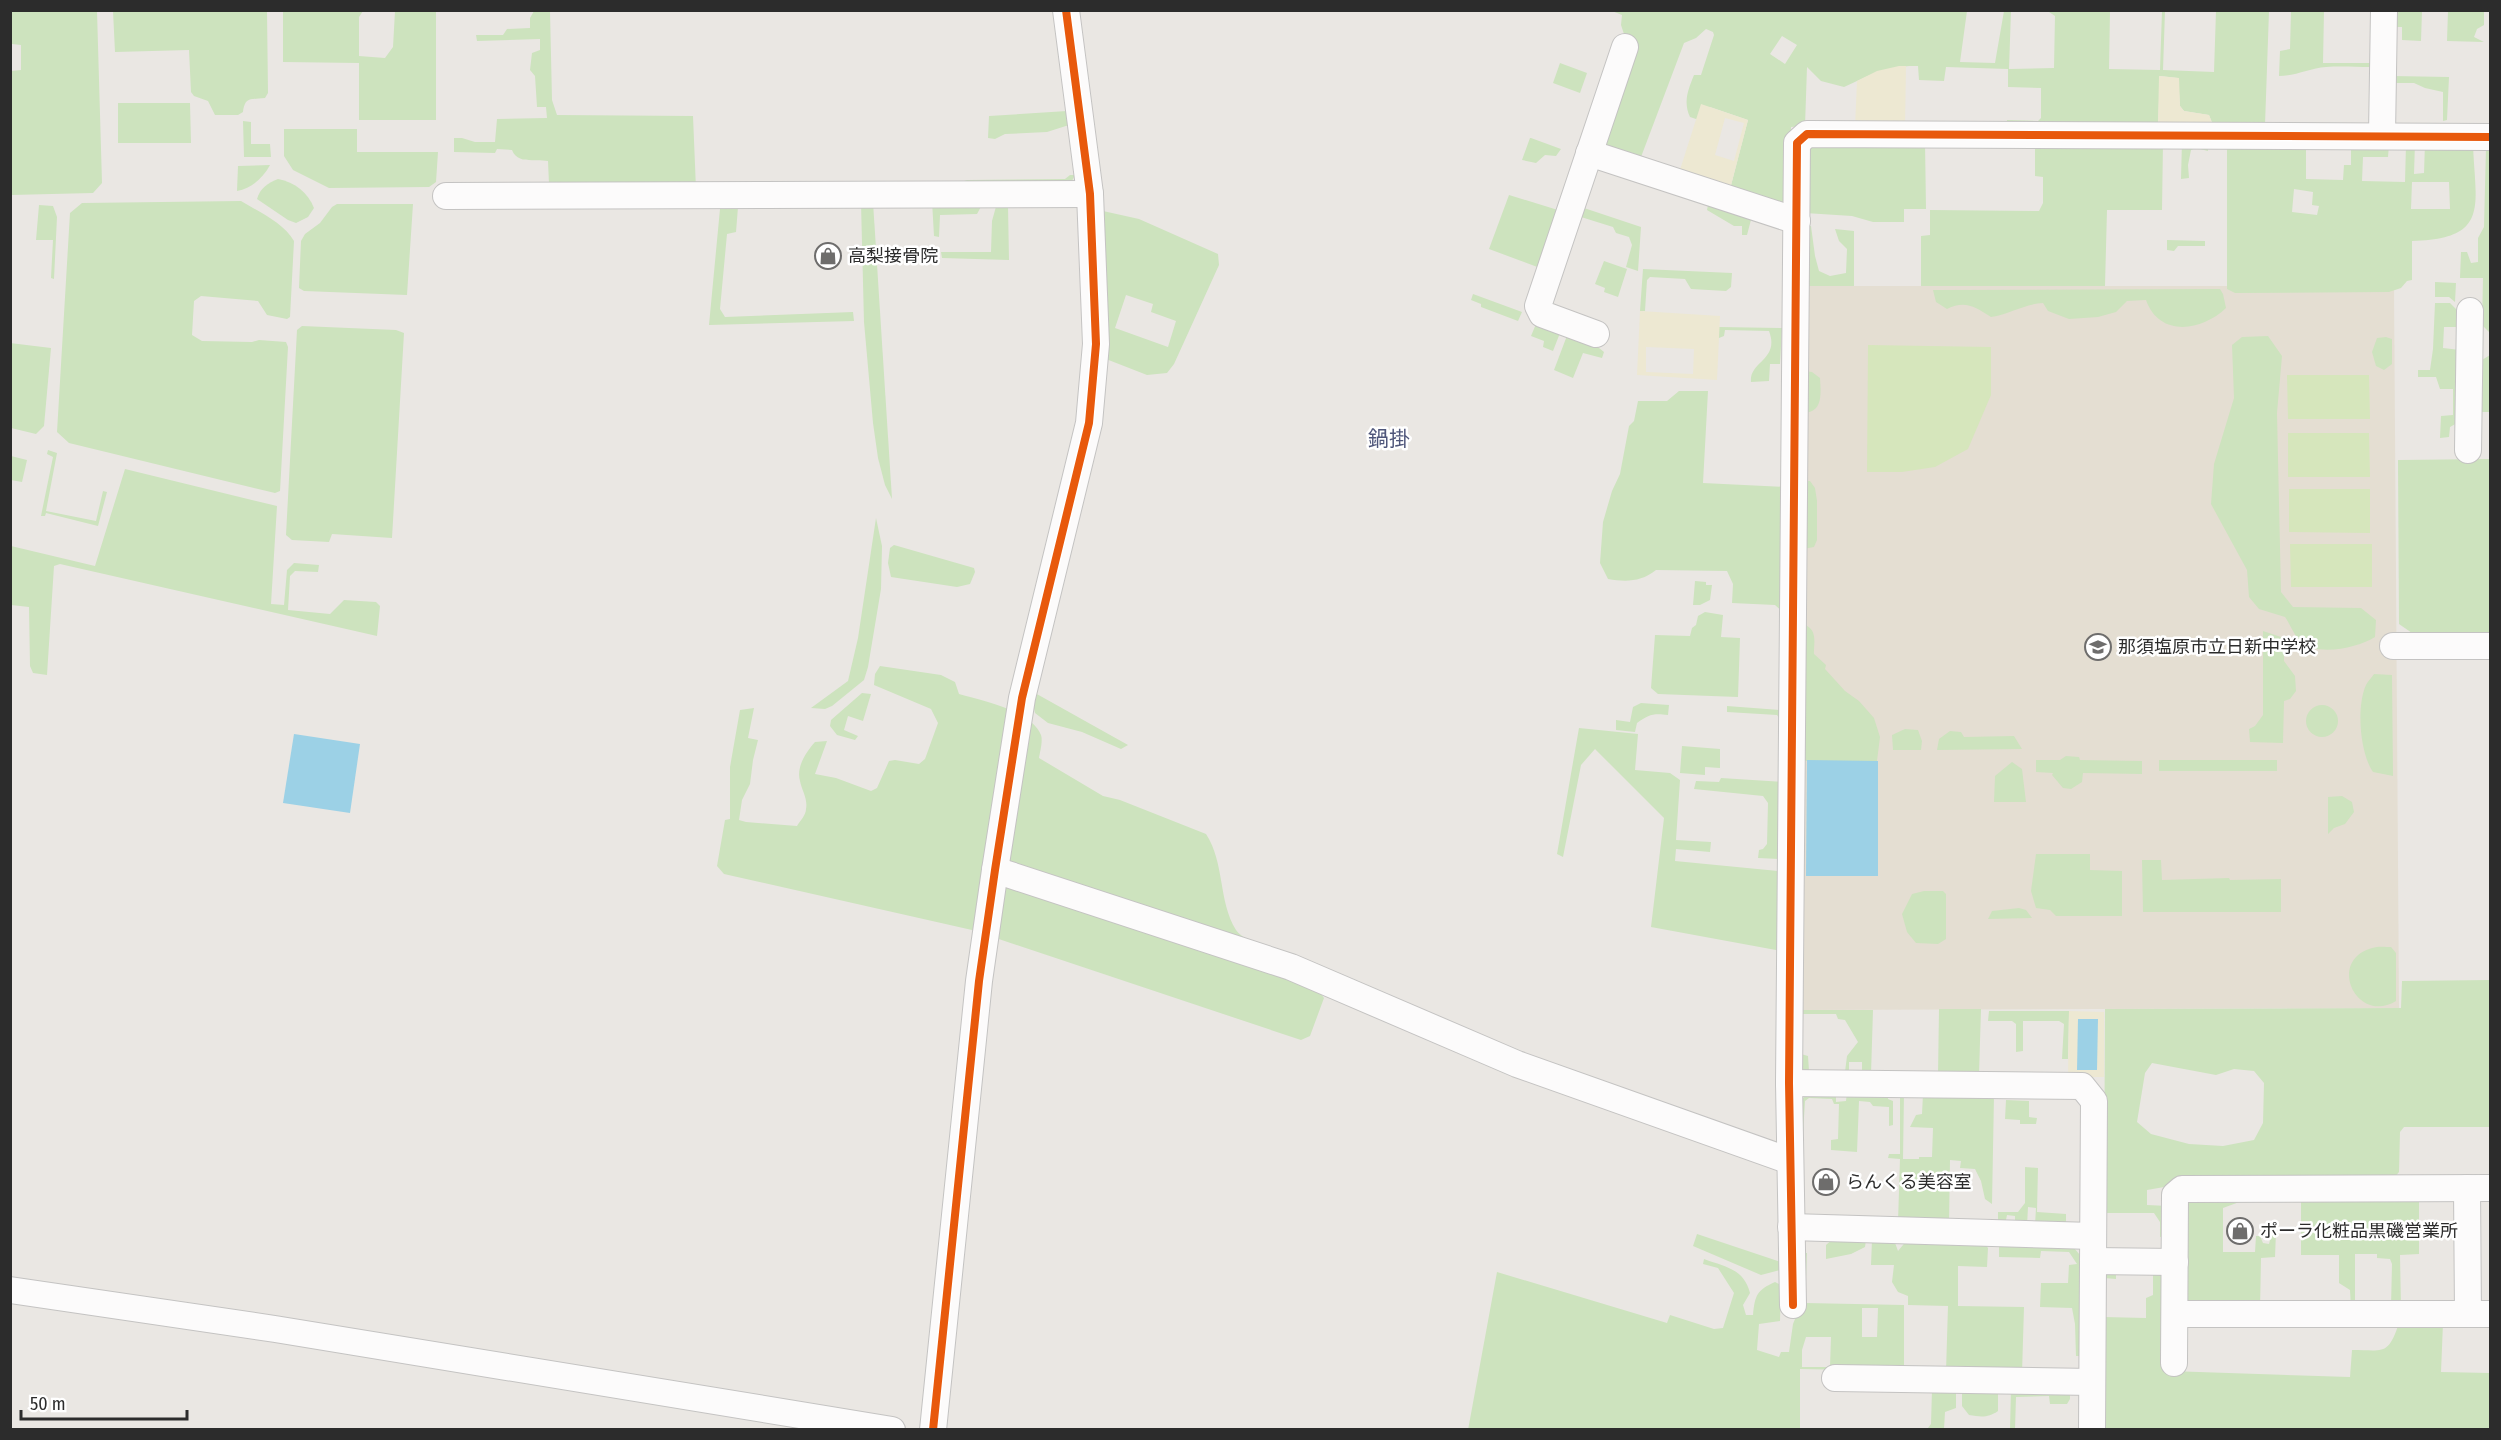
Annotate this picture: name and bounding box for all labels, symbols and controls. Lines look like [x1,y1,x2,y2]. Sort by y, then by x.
shop icon: 高梨接骨院 [813,241,843,271]
place label: 高梨接骨院 [848,245,938,267]
district label: 鍋掛 [1368,426,1410,452]
school or university icon: 那須塩原市立日新中学校 [2083,632,2113,662]
place label: 那須塩原市立日新中学校 [2118,636,2316,658]
shop icon: らんくる美容室 [1811,1167,1841,1197]
place label: らんくる美容室 [1846,1171,1972,1193]
shop icon: ポーラ化粧品黒磯営業所 [2225,1216,2255,1246]
place label: ポーラ化粧品黒磯営業所 [2260,1220,2458,1242]
scale bar [21,1383,188,1421]
text: 50 m [30,1393,66,1415]

